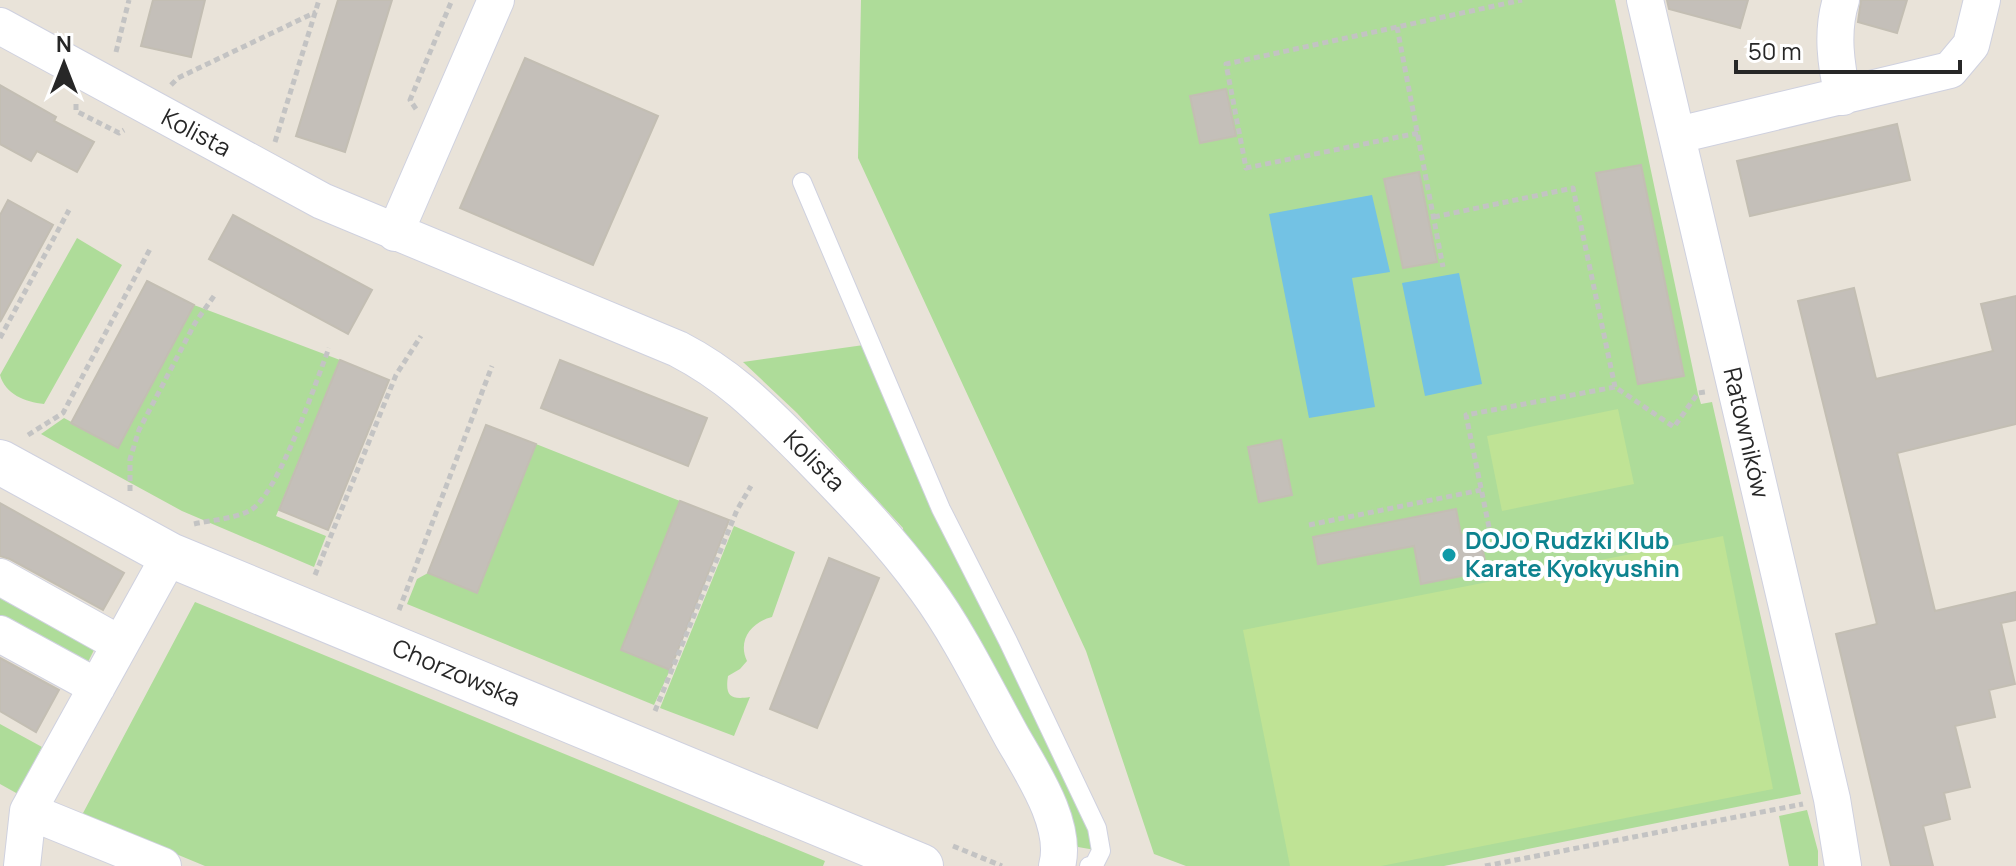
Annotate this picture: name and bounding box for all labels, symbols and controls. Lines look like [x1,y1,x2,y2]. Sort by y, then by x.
north arrow [24,24,104,104]
scale bar [1736,24,1960,74]
text: N [56,29,72,59]
text: 50 m [1748,34,1802,67]
street label: Kolista [156,100,237,164]
street label: Ratowników [1716,364,1779,501]
street label: Kolista [777,422,853,498]
place label: DOJO Rudzki Klub Karate Kyokyushin [1465,523,1680,584]
marker: DOJO Rudzki Klub Karate Kyokyushin [1440,546,1458,564]
street label: Chorzowska [388,630,525,713]

